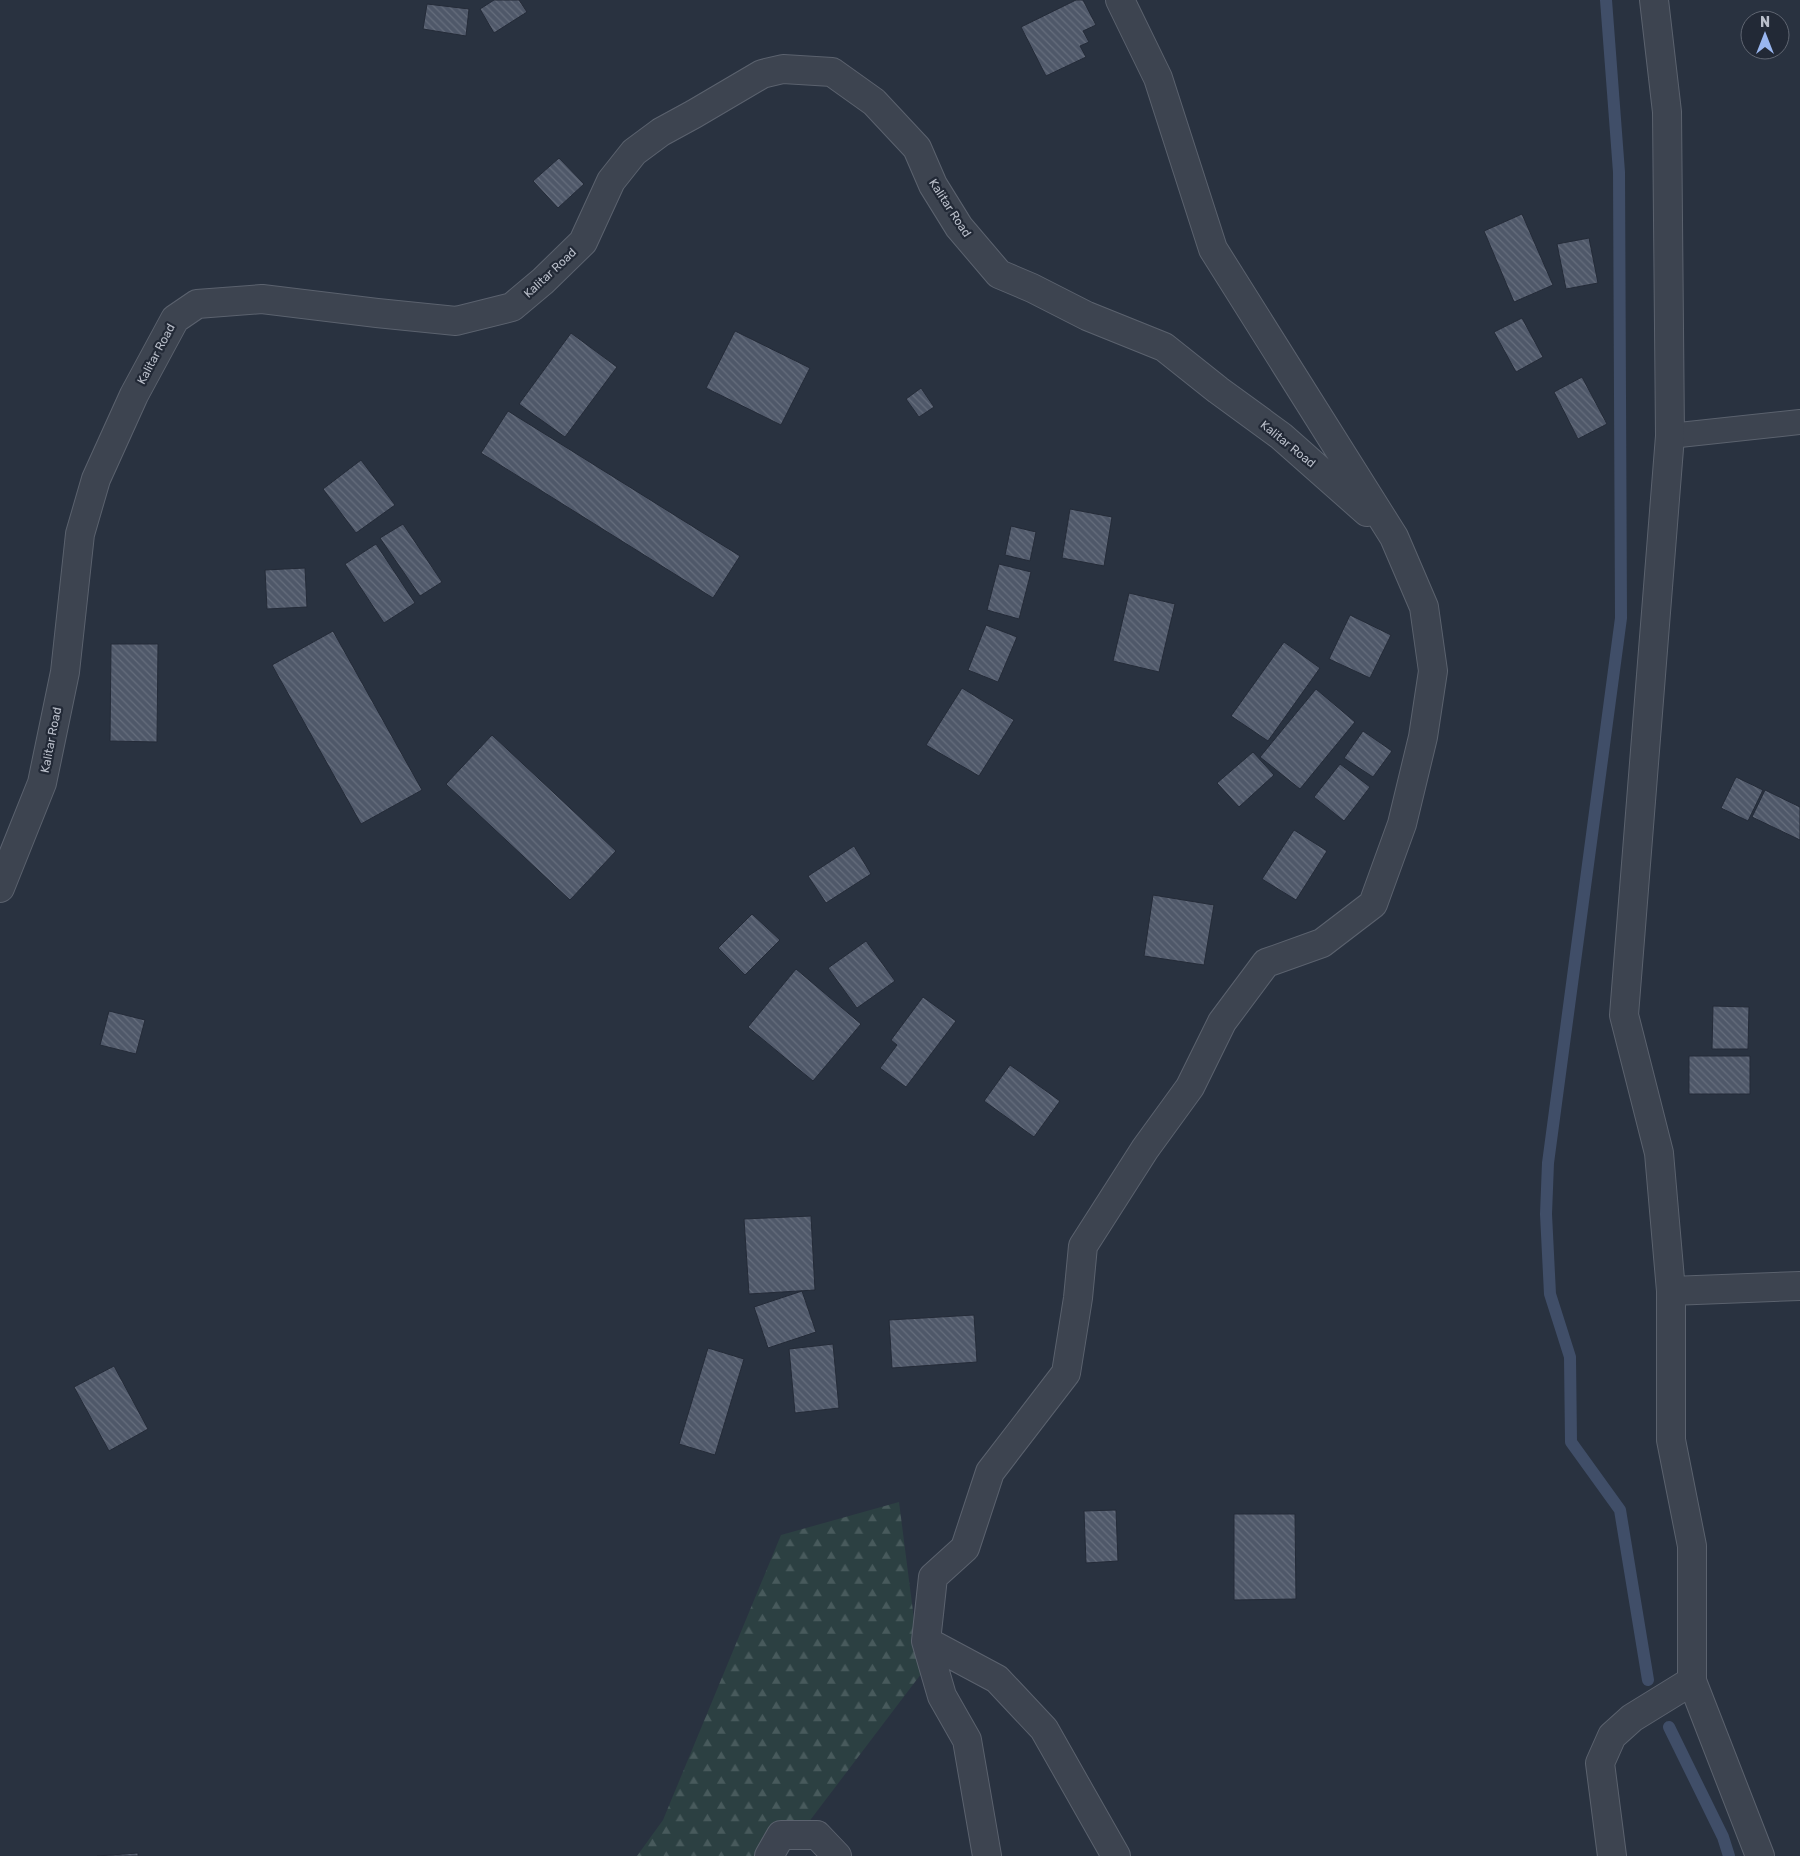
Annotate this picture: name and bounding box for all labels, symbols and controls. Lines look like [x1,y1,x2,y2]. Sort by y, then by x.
north arrow [1740,10,1790,60]
text: N [1760,14,1770,31]
street label: Kalitar Road [926,176,974,240]
street label: Kalitar Road [521,245,579,301]
street label: Kalitar Road [134,321,178,387]
street label: Kalitar Road [1258,418,1318,470]
street label: Kalitar Road [38,706,64,774]

